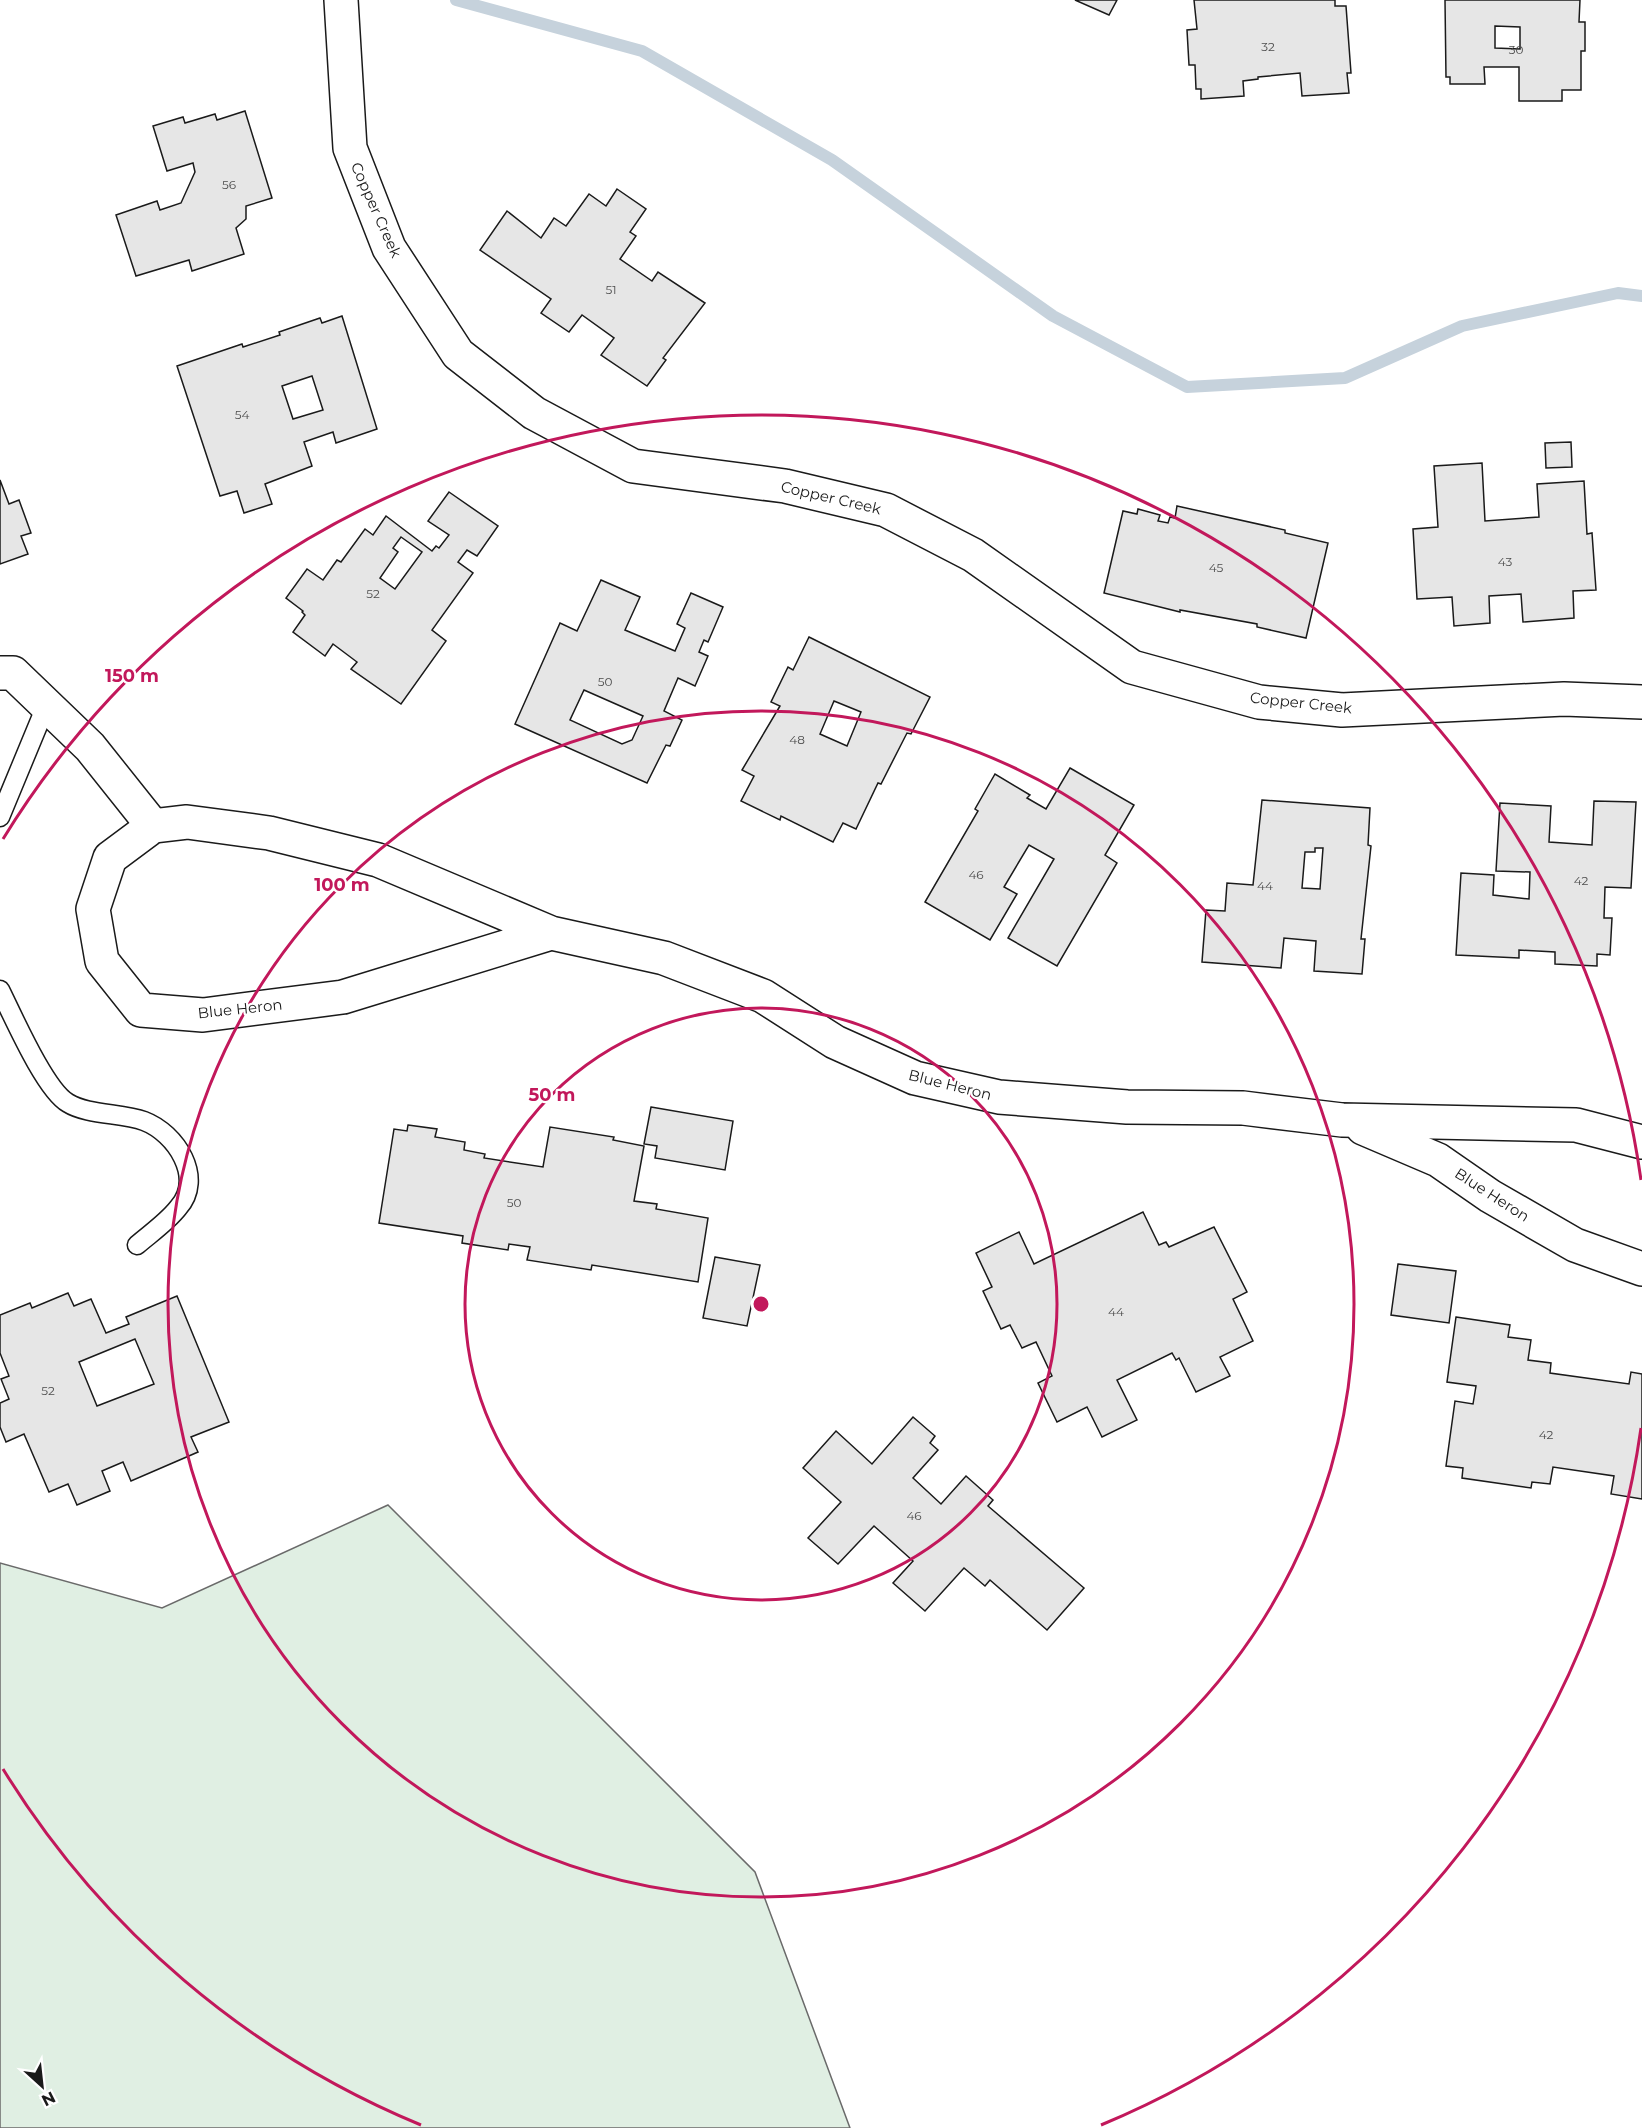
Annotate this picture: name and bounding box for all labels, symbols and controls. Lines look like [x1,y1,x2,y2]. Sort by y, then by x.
house number: 32 [1261,39,1275,54]
house number: 30 [1509,42,1523,57]
street label: Copper Creek [347,159,406,261]
house number: 56 [222,177,236,192]
house number: 51 [605,282,617,297]
house number: 54 [235,407,249,422]
street label: Copper Creek [779,477,883,518]
house number: 43 [1498,554,1512,569]
house number: 45 [1209,560,1224,575]
house number: 52 [366,586,380,601]
text: 150 m [105,665,159,687]
house number: 50 [598,674,612,689]
street label: Copper Creek [1249,688,1353,717]
house number: 48 [789,732,805,747]
house number: 46 [968,867,984,882]
house number: 42 [1574,873,1589,888]
text: 100 m [314,874,370,896]
house number: 44 [1257,878,1273,893]
street label: Blue Heron [197,995,283,1022]
street label: Blue Heron [907,1065,994,1104]
text: 50 m [529,1084,575,1106]
street label: Blue Heron [1451,1163,1533,1226]
house number: 50 [507,1195,521,1210]
centre of rings [751,1294,771,1314]
house number: 44 [1108,1304,1124,1319]
house number: 52 [41,1383,55,1398]
house number: 42 [1539,1427,1554,1442]
house number: 46 [906,1508,922,1523]
north arrow [12,2056,72,2116]
text: N [39,2088,59,2110]

